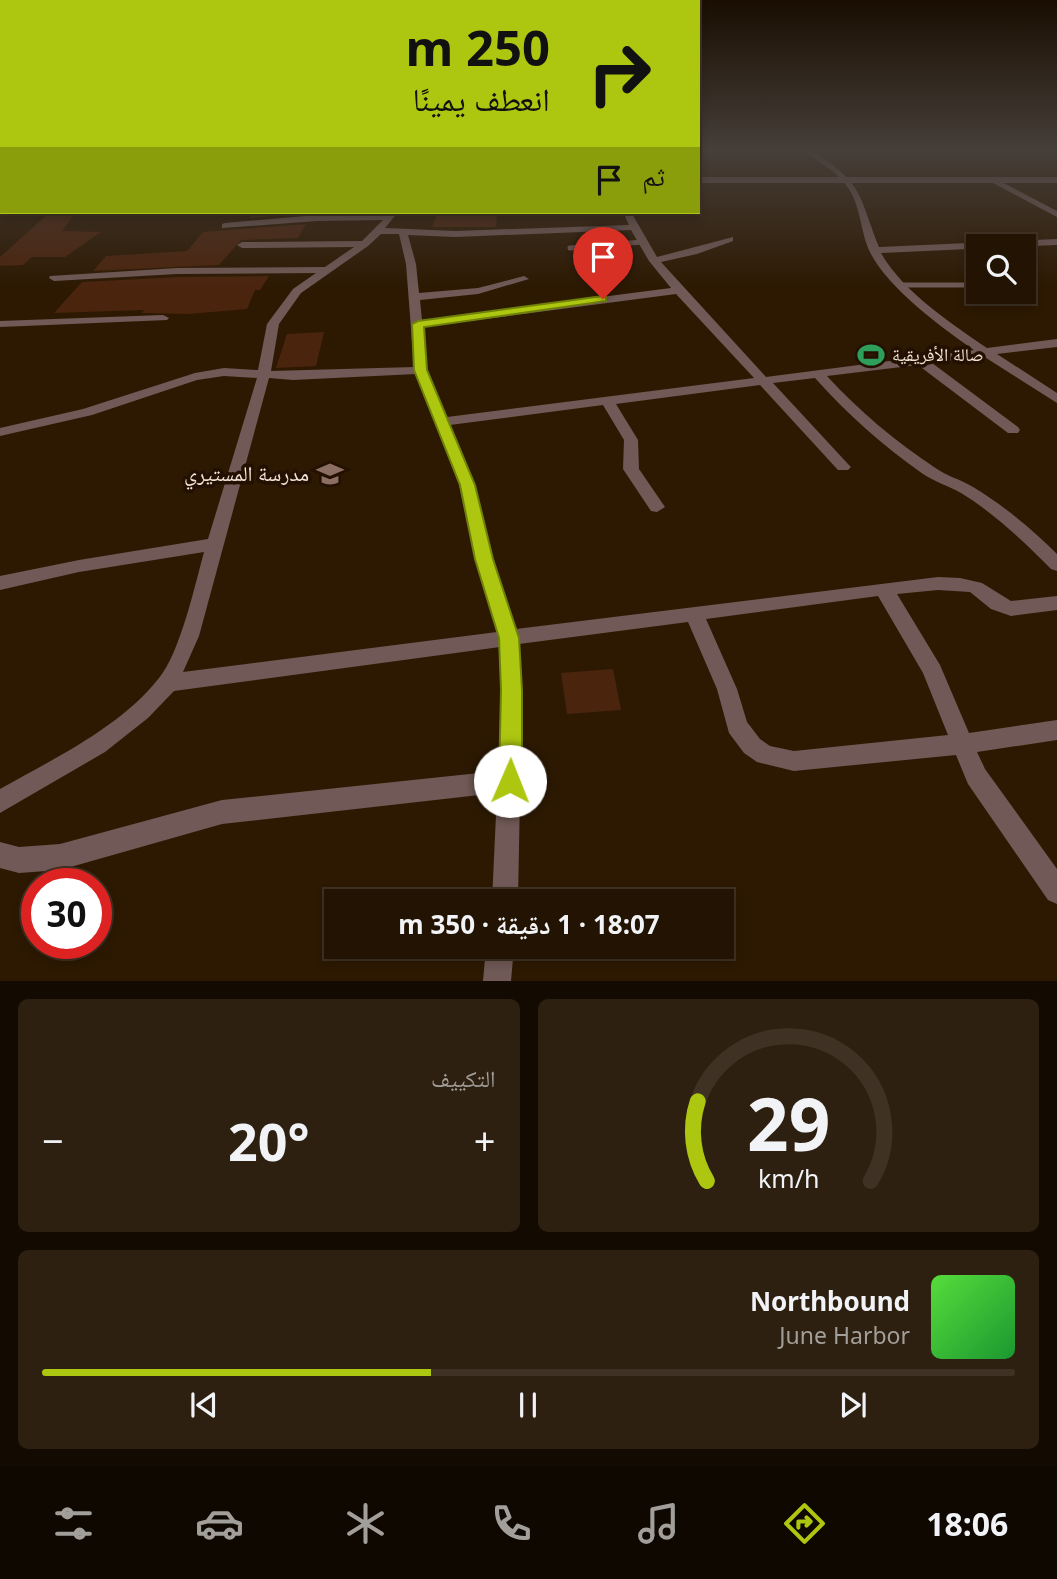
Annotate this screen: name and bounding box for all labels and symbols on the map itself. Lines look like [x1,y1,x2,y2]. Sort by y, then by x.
pin [573,227,633,299]
sports icon: صالة الأفريقية [856,340,886,370]
place label: صالة الأفريقية [892,342,984,366]
place label: مدرسة المستيري [184,459,309,490]
school or university icon: مدرسة المستيري [315,459,345,489]
position arrow [473,744,547,818]
speed limit sign: 30 [21,868,112,959]

